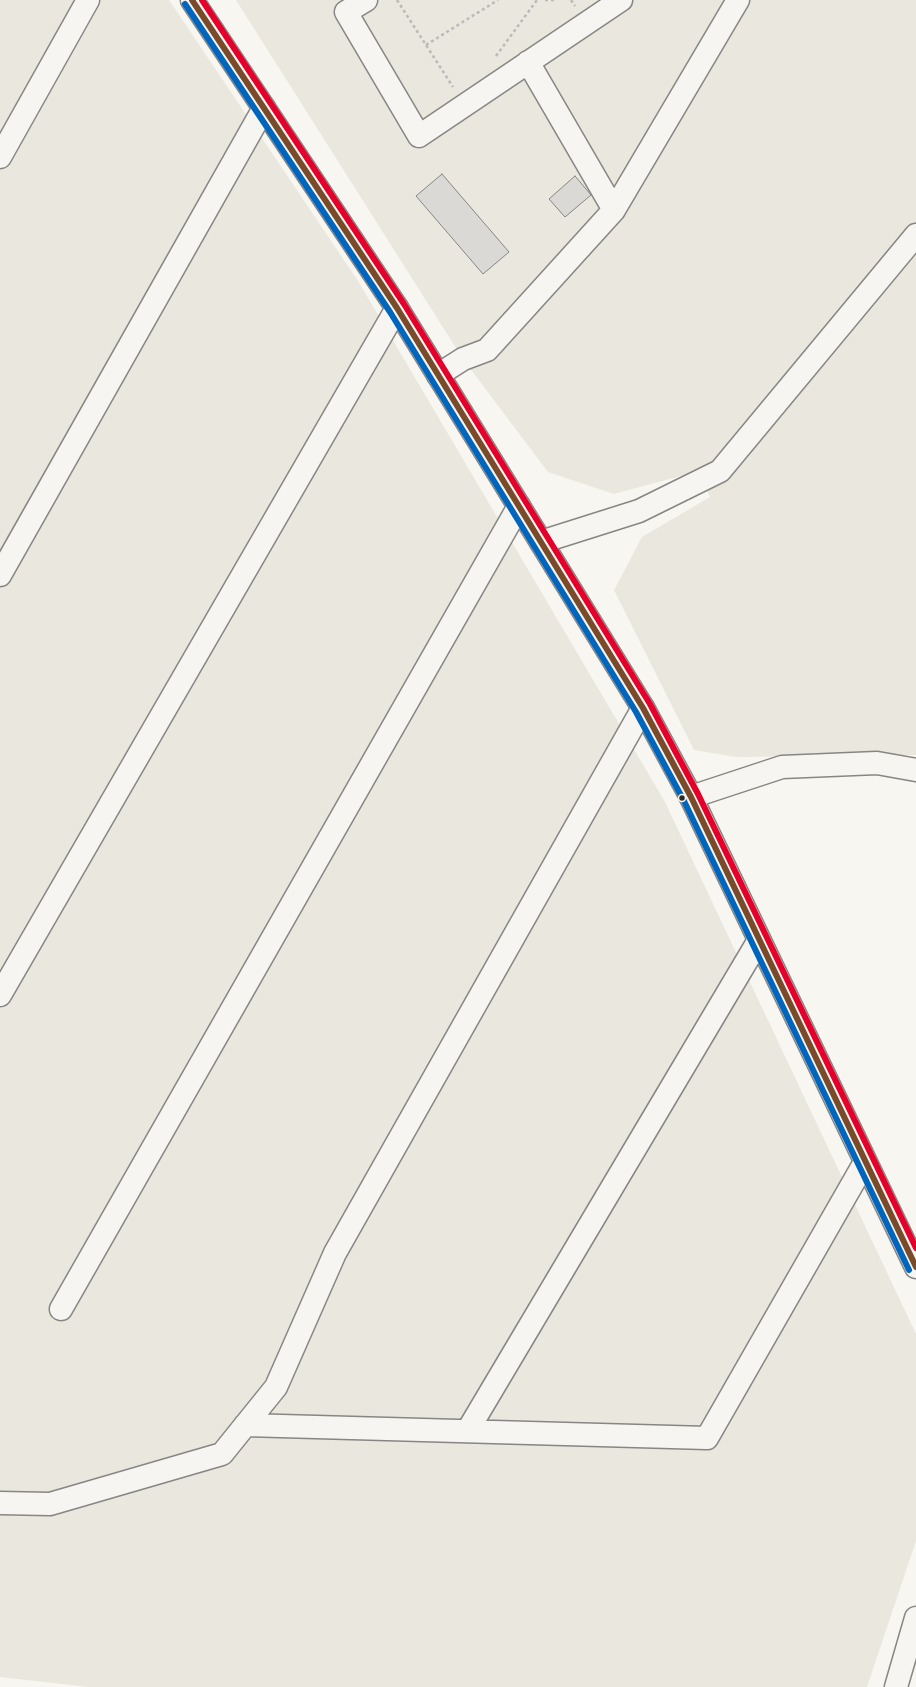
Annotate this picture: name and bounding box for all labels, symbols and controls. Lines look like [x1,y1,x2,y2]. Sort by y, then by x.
unlabelled marker [677,793,687,803]

